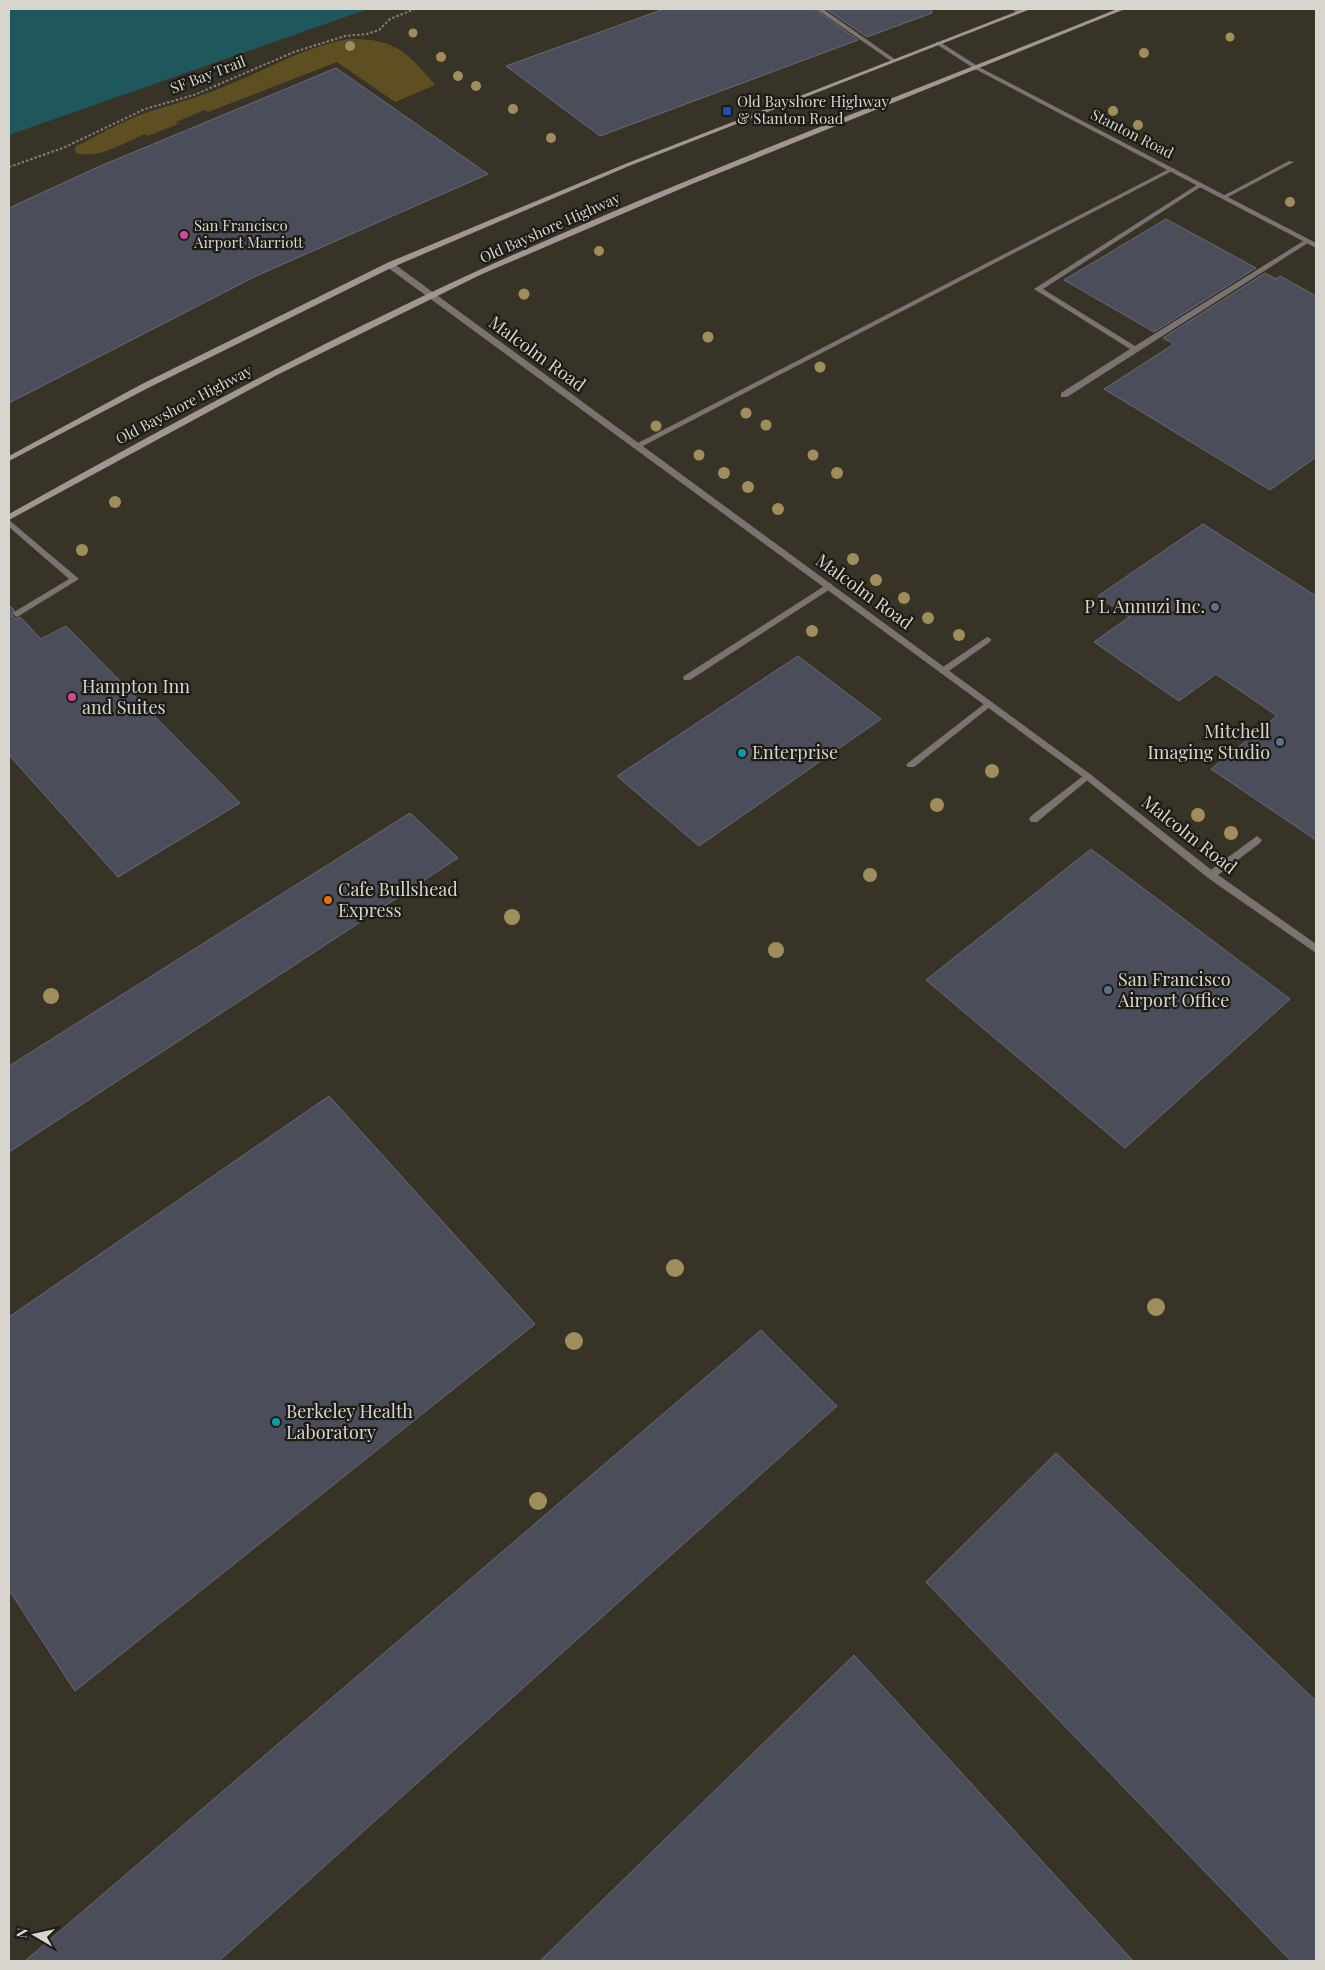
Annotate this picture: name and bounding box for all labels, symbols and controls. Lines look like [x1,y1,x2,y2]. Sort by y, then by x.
street label: SF Bay Trail [167,50,248,98]
place label: Old Bayshore Highway & Stanton Road [737,91,889,128]
street label: Stanton Road [1088,104,1177,163]
marker: Old Bayshore Highway & Stanton Road [721,105,733,117]
street label: Old Bayshore Highway [476,187,623,267]
place label: San Francisco Airport Marriott [193,215,304,252]
marker: San Francisco Airport Marriott [178,229,190,241]
street label: Malcolm Road [484,310,591,397]
street label: Old Bayshore Highway [112,359,256,449]
street label: Malcolm Road [811,548,918,635]
place label: P L Annuzi Inc. [1084,594,1205,618]
marker: P L Annuzi Inc. [1209,601,1221,613]
place label: Hampton Inn and Suites [82,674,190,719]
marker: Hampton Inn and Suites [66,691,78,703]
place label: Mitchell Imaging Studio [1147,719,1270,764]
marker: Mitchell Imaging Studio [1274,736,1286,748]
place label: Enterprise [752,740,838,764]
marker: Enterprise [736,747,748,759]
street label: Malcolm Road [1137,790,1243,879]
place label: Cafe Bullshead Express [338,877,458,922]
marker: Cafe Bullshead Express [322,894,334,906]
place label: San Francisco Airport Office [1117,967,1231,1012]
marker: San Francisco Airport Office [1102,984,1114,996]
place label: Berkeley Health Laboratory [286,1399,413,1444]
marker: Berkeley Health Laboratory [270,1416,282,1428]
north arrow [10,1910,60,1960]
text: N [11,1926,32,1939]

